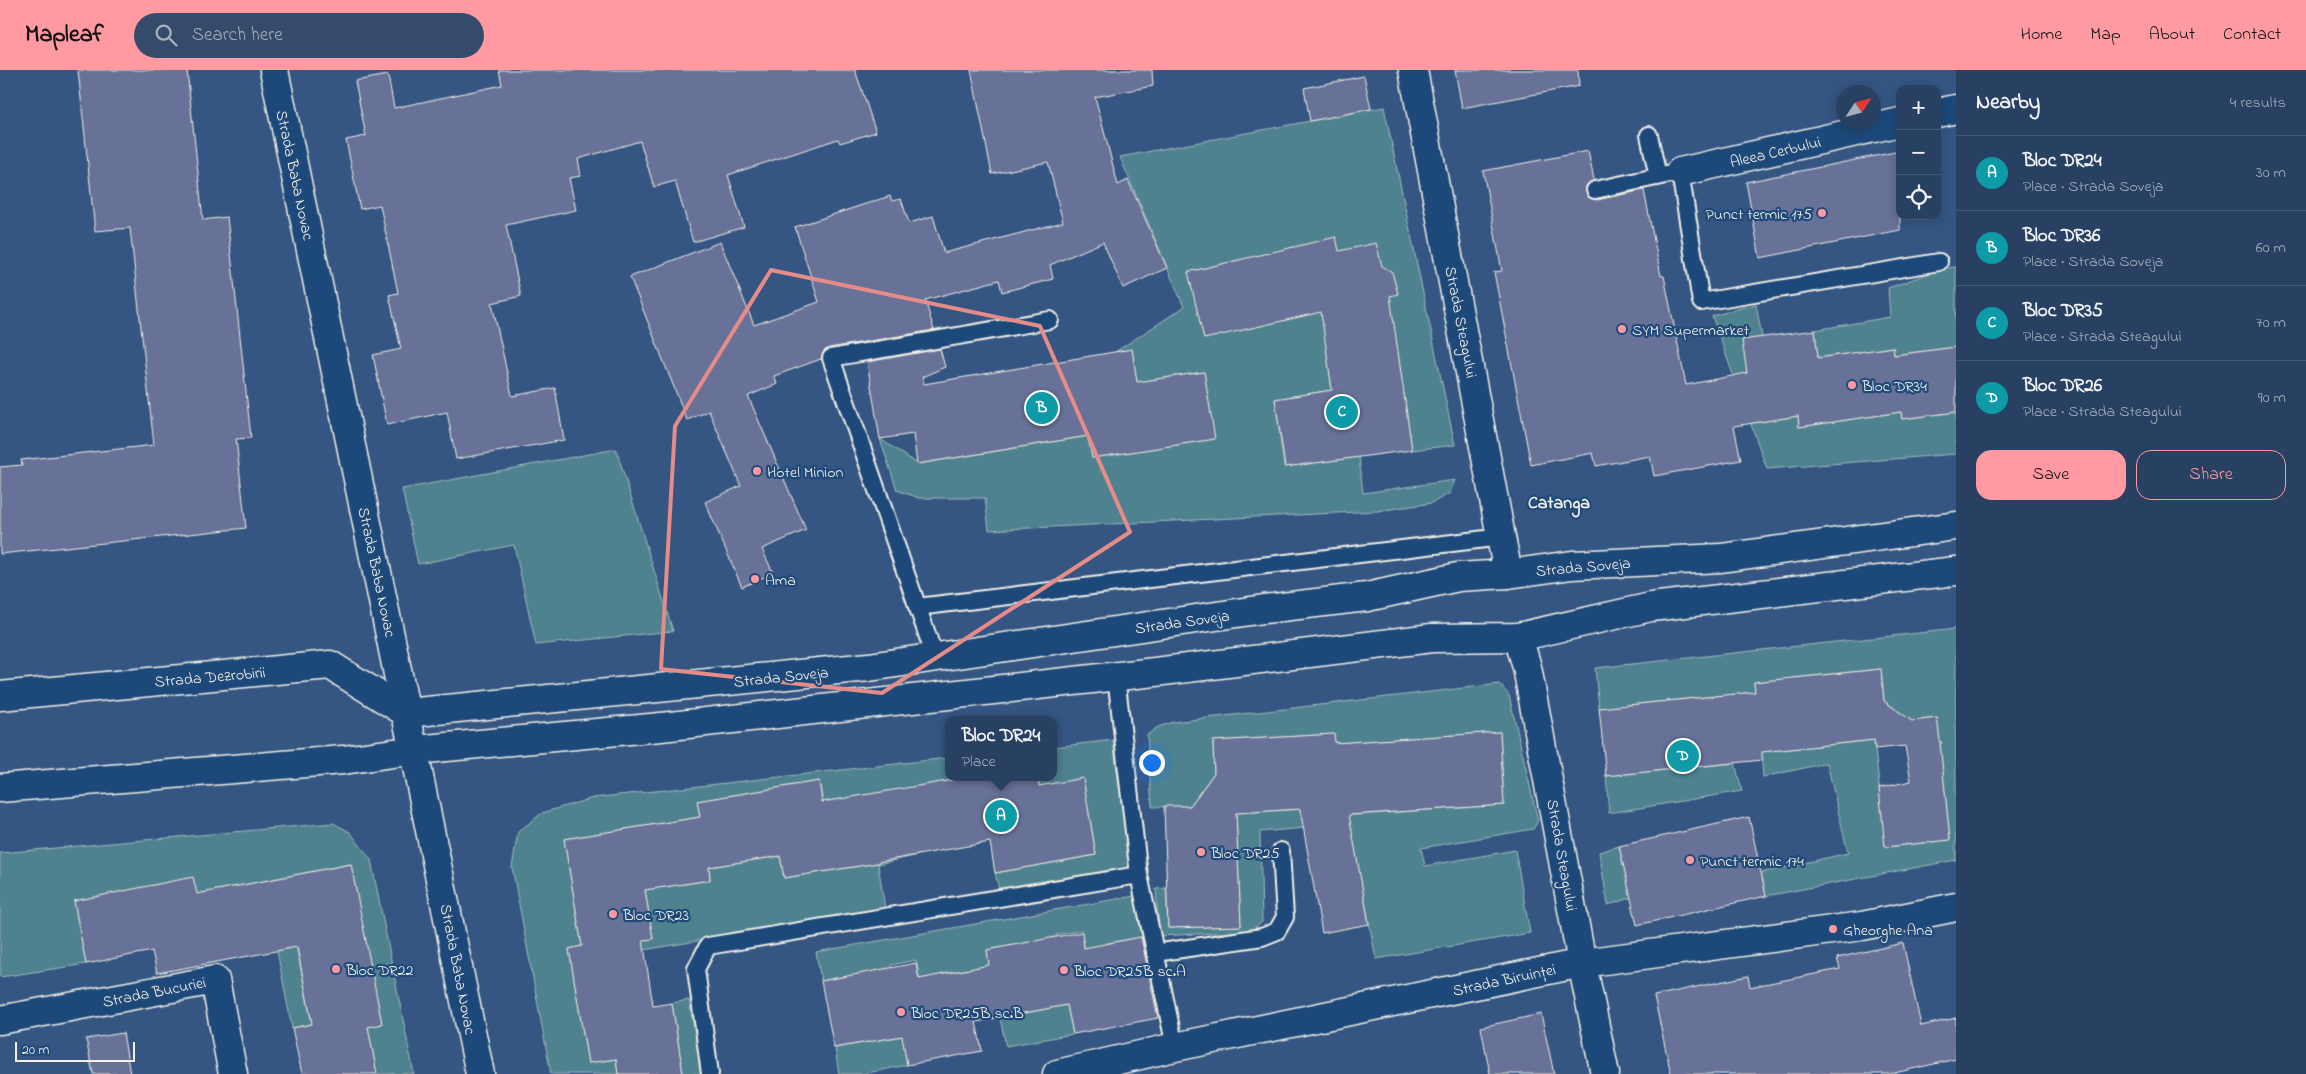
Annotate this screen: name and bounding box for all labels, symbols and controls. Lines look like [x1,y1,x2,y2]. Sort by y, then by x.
search box [134,13,484,58]
text: Mapleaf [25,18,104,53]
icon: search [152,21,180,49]
text: Search here [192,22,283,49]
text: Home [2021,22,2062,48]
text: Map [2090,22,2121,48]
text: About [2149,22,2195,48]
text: Contact [2223,22,2281,48]
north arrow [1836,85,1881,130]
map controls [1896,85,1941,220]
button: + [1896,85,1941,130]
text: Nearby [1976,88,2040,118]
text: 4 results [2230,91,2286,115]
street label: Strada Baba Novac [269,108,320,244]
button: − [1896,130,1941,175]
street label: Aleea Cerbului [1728,131,1823,175]
text: Bloc DR24 [2023,148,2102,175]
text: A [1987,161,1997,185]
text: 30 m [2256,161,2286,185]
button: locate [1896,175,1941,220]
text: Place · Strada Soveja [2023,175,2163,199]
place label: Punct termic 175 [1705,203,1812,227]
marker: Punct termic 175 [1816,207,1828,219]
text: Bloc DR36 [2023,223,2100,250]
text: B [1987,236,1997,260]
text: 60 m [2256,236,2286,260]
text: Place · Strada Soveja [2023,250,2163,274]
street label: Strada Steagului [1437,264,1483,380]
text: Bloc DR35 [2023,298,2103,325]
text: C [1988,311,1996,335]
text: 70 m [2256,311,2286,335]
place label: SYM Supermarket [1632,319,1750,343]
marker: SYM Supermarket [1616,323,1628,335]
text: Place · Strada Steagului [2023,325,2182,349]
text: Bloc DR26 [2023,373,2102,400]
place label: Bloc DR34 [1861,375,1927,399]
marker: Bloc DR34 [1846,379,1858,391]
text: D [1986,386,1998,410]
text: 90 m [2258,386,2286,410]
pin: B [1026,389,1058,427]
pin: C [1326,393,1358,431]
text: Place · Strada Steagului [2023,400,2182,424]
button: Save [1976,450,2126,500]
button: Share [2136,450,2286,500]
place label: Hotel Minion [767,461,844,485]
marker: Hotel Minion [751,465,763,477]
district label: Catanga [1528,491,1590,518]
street label: Strada Baba Novac [351,505,402,641]
street label: Strada Soveja [1535,552,1632,584]
place label: Ama [765,569,796,593]
marker: Ama [749,573,761,585]
street label: Strada Soveja [1134,604,1231,641]
street label: Strada Dezrobirii [154,661,267,695]
street label: Strada Soveja [733,661,830,695]
popup [945,716,1057,781]
text: Bloc DR24 [962,723,1040,750]
pin: D [1667,737,1699,775]
text: Place [962,750,996,774]
your location [1139,750,1165,776]
pin: A [985,797,1017,835]
street label: Strada Steagului [1539,797,1583,913]
place label: Bloc DR25 [1210,842,1280,866]
marker: Bloc DR25 [1195,846,1207,858]
place label: Punct termic 174 [1700,850,1804,874]
marker: Punct termic 174 [1684,854,1696,866]
street label: Strada Baba Novac [433,902,482,1038]
place label: Bloc DR23 [622,904,689,928]
marker: Bloc DR23 [607,908,619,920]
place label: Gheorghe Ana [1843,919,1933,943]
marker: Gheorghe Ana [1827,923,1839,935]
street label: Strada Biruinței [1451,958,1558,1004]
place label: Bloc DR22 [345,959,414,983]
place label: Bloc DR25B sc.A [1073,960,1186,984]
marker: Bloc DR22 [330,963,342,975]
marker: Bloc DR25B sc.A [1058,964,1070,976]
street label: Strada Bucuriei [101,971,208,1015]
place label: Bloc DR25B sc.B [910,1002,1024,1026]
marker: Bloc DR25B sc.B [895,1006,907,1018]
scale bar [15,1039,135,1062]
text: 20 m [22,1040,49,1061]

